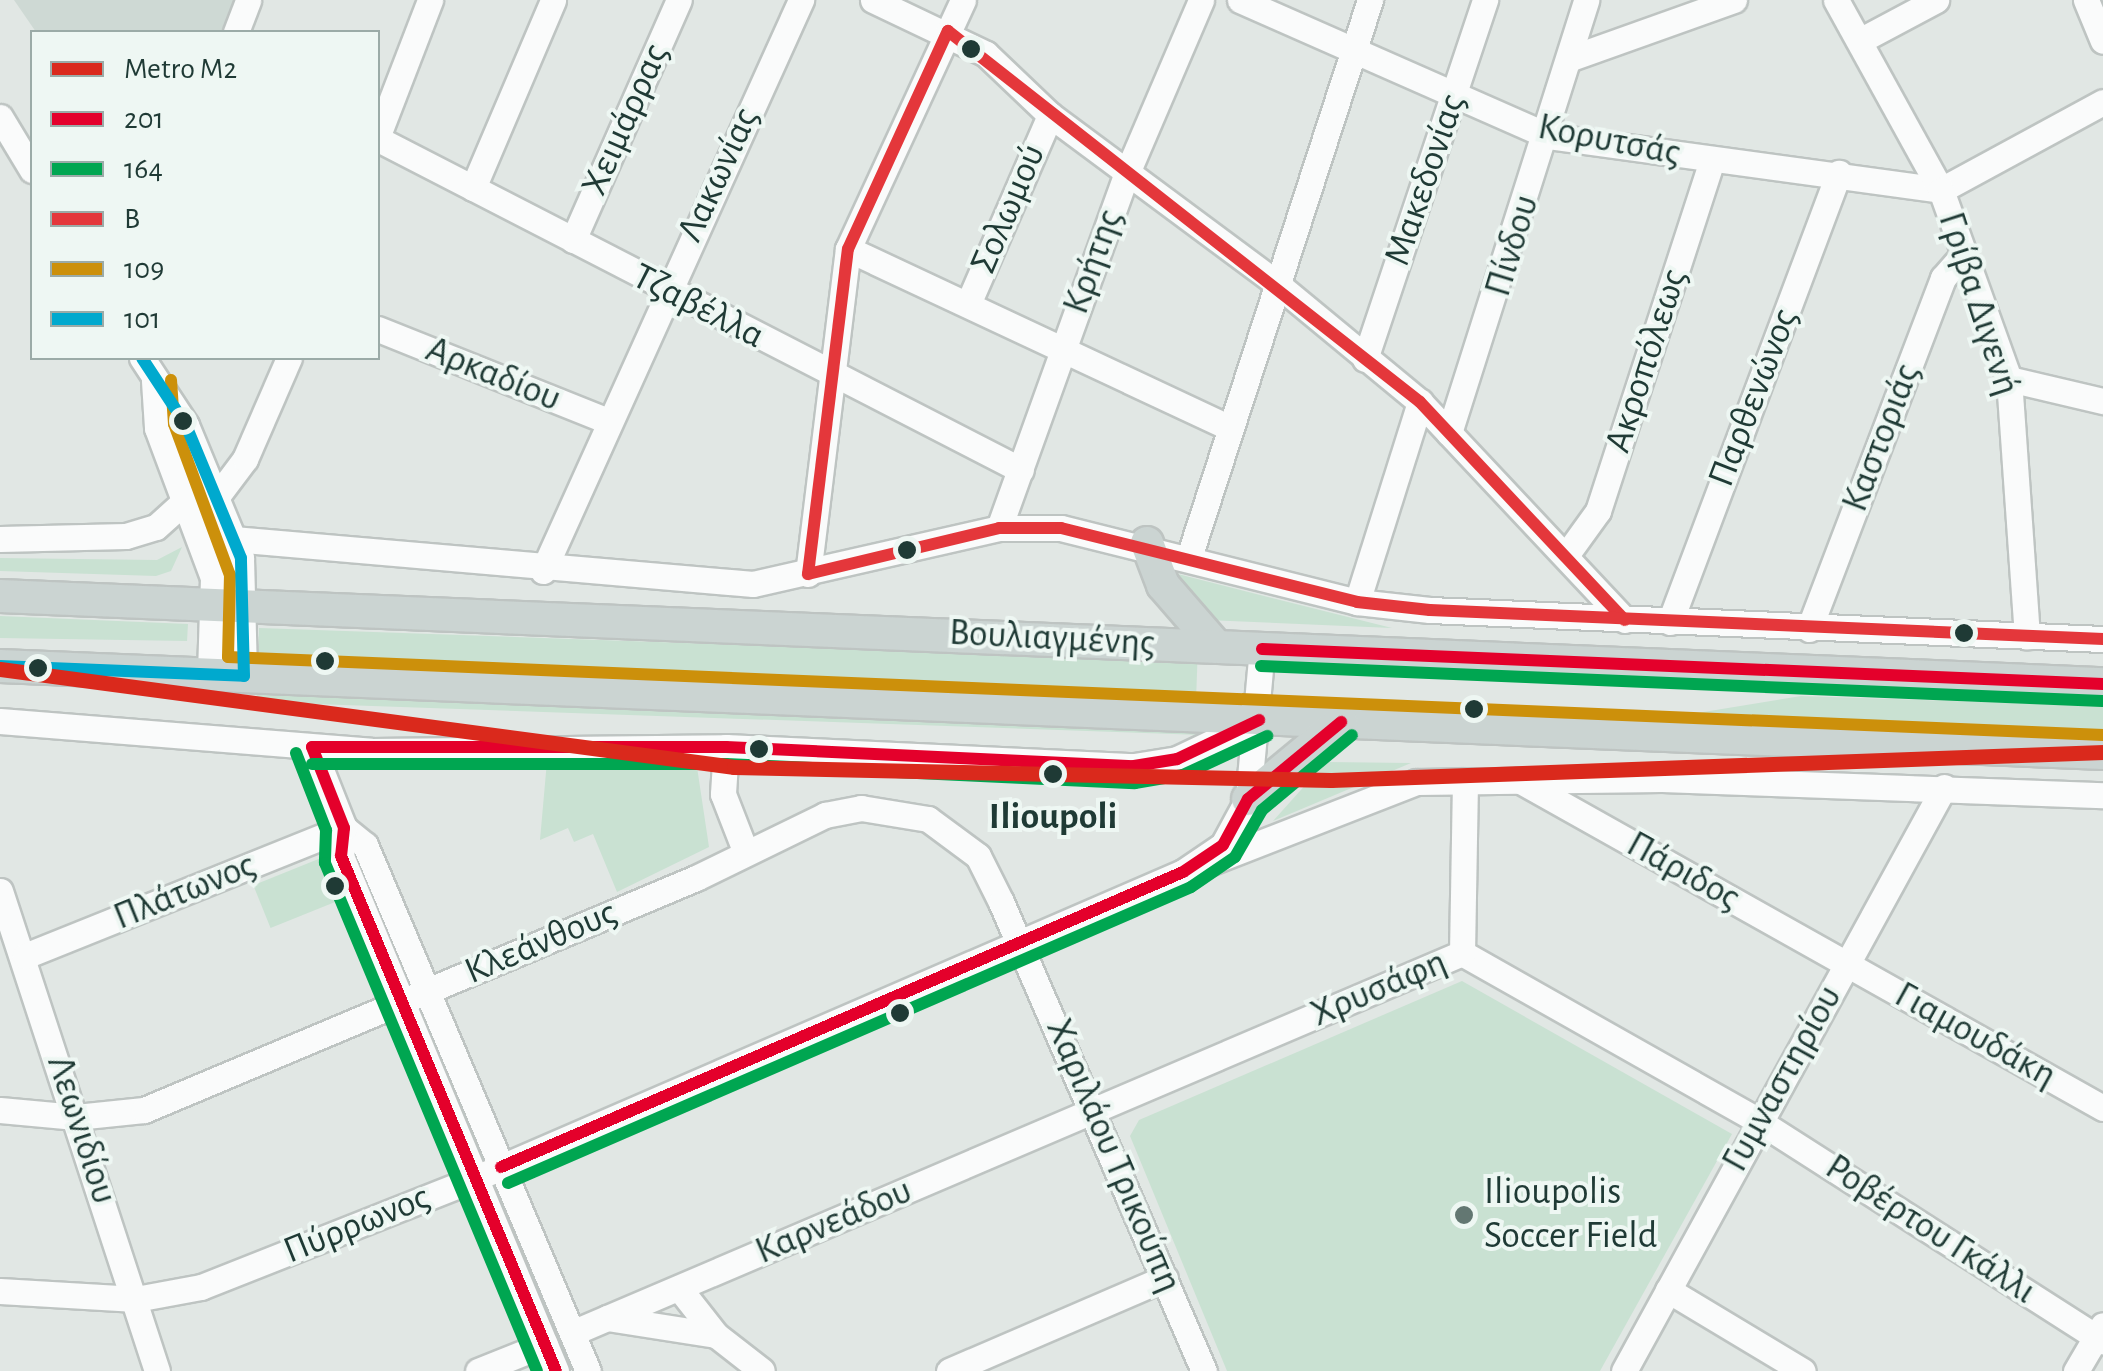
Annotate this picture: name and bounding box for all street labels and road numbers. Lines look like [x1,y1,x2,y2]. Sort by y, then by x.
street label: Χειμάρρας [572,37,680,203]
street label: Μακεδονίας [1375,88,1477,272]
street label: Λακωνίας [668,101,770,249]
street label: Κορυτσάς [1534,105,1684,177]
street label: Σολωμού [961,138,1057,280]
street label: Πίνδου [1476,190,1550,302]
street label: Κρήτης [1054,204,1134,320]
street label: Γρίβα Διγενή [1927,207,2029,401]
street label: Τζαβέλλα [624,254,772,360]
street label: Ακροπόλεως [1596,263,1698,459]
street label: Παρθενώνος [1699,303,1809,493]
street label: Αρκαδίου [419,327,567,423]
street label: Καστοριάς [1833,358,1931,518]
street label: Βουλιαγμένης [948,611,1156,667]
street label: Πάριδος [1618,822,1748,922]
street label: Πλάτωνος [108,843,262,941]
street label: Κλεάνθους [458,891,624,995]
street label: Χρυσάφη [1304,940,1454,1038]
street label: Γιαμουδάκη [1886,973,2064,1099]
street label: Γυμναστηρίου [1713,978,1853,1180]
street label: Χαριλάου Τρικούπη [1035,1012,1191,1300]
street label: Λεωνιδίου [36,1050,126,1210]
street label: Ροβέρτου Γκάλλι [1816,1145,2044,1315]
street label: Καρνεάδου [749,1169,919,1275]
street label: Πύρρωνος [277,1175,437,1275]

